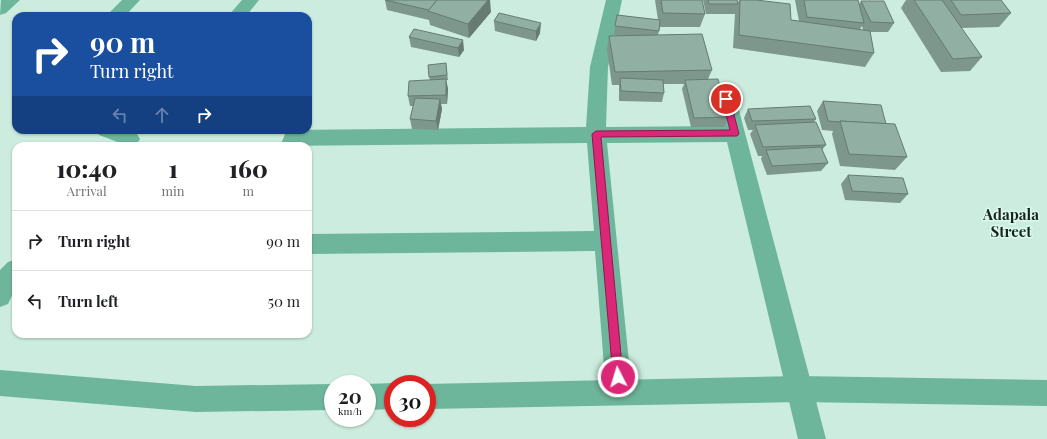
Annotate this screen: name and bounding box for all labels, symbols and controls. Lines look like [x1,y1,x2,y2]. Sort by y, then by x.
text: 90 m [90,23,155,60]
icon: right [24,28,76,80]
text: Turn right [90,59,173,83]
pin [709,82,743,116]
icon: arrive [715,88,737,110]
icon: left [109,104,131,126]
icon: ahead [151,104,173,126]
icon: right [193,104,215,126]
text: 10:40 [56,152,117,184]
text: 1 [168,152,178,184]
text: 160 [229,152,268,184]
text: Arrival [67,182,107,199]
text: min [161,182,185,199]
text: m [243,182,254,199]
district label: Adapala Street [982,204,1039,241]
icon: right [24,230,46,252]
text: Turn right [58,231,131,251]
text: 90 m [266,231,300,251]
icon: left [24,290,46,312]
text: Turn left [58,291,119,311]
text: 50 m [268,291,300,311]
position arrow [597,356,639,398]
speed limit sign: 30 [384,375,436,427]
text: 20 [338,382,362,409]
text: km/h [338,404,362,418]

